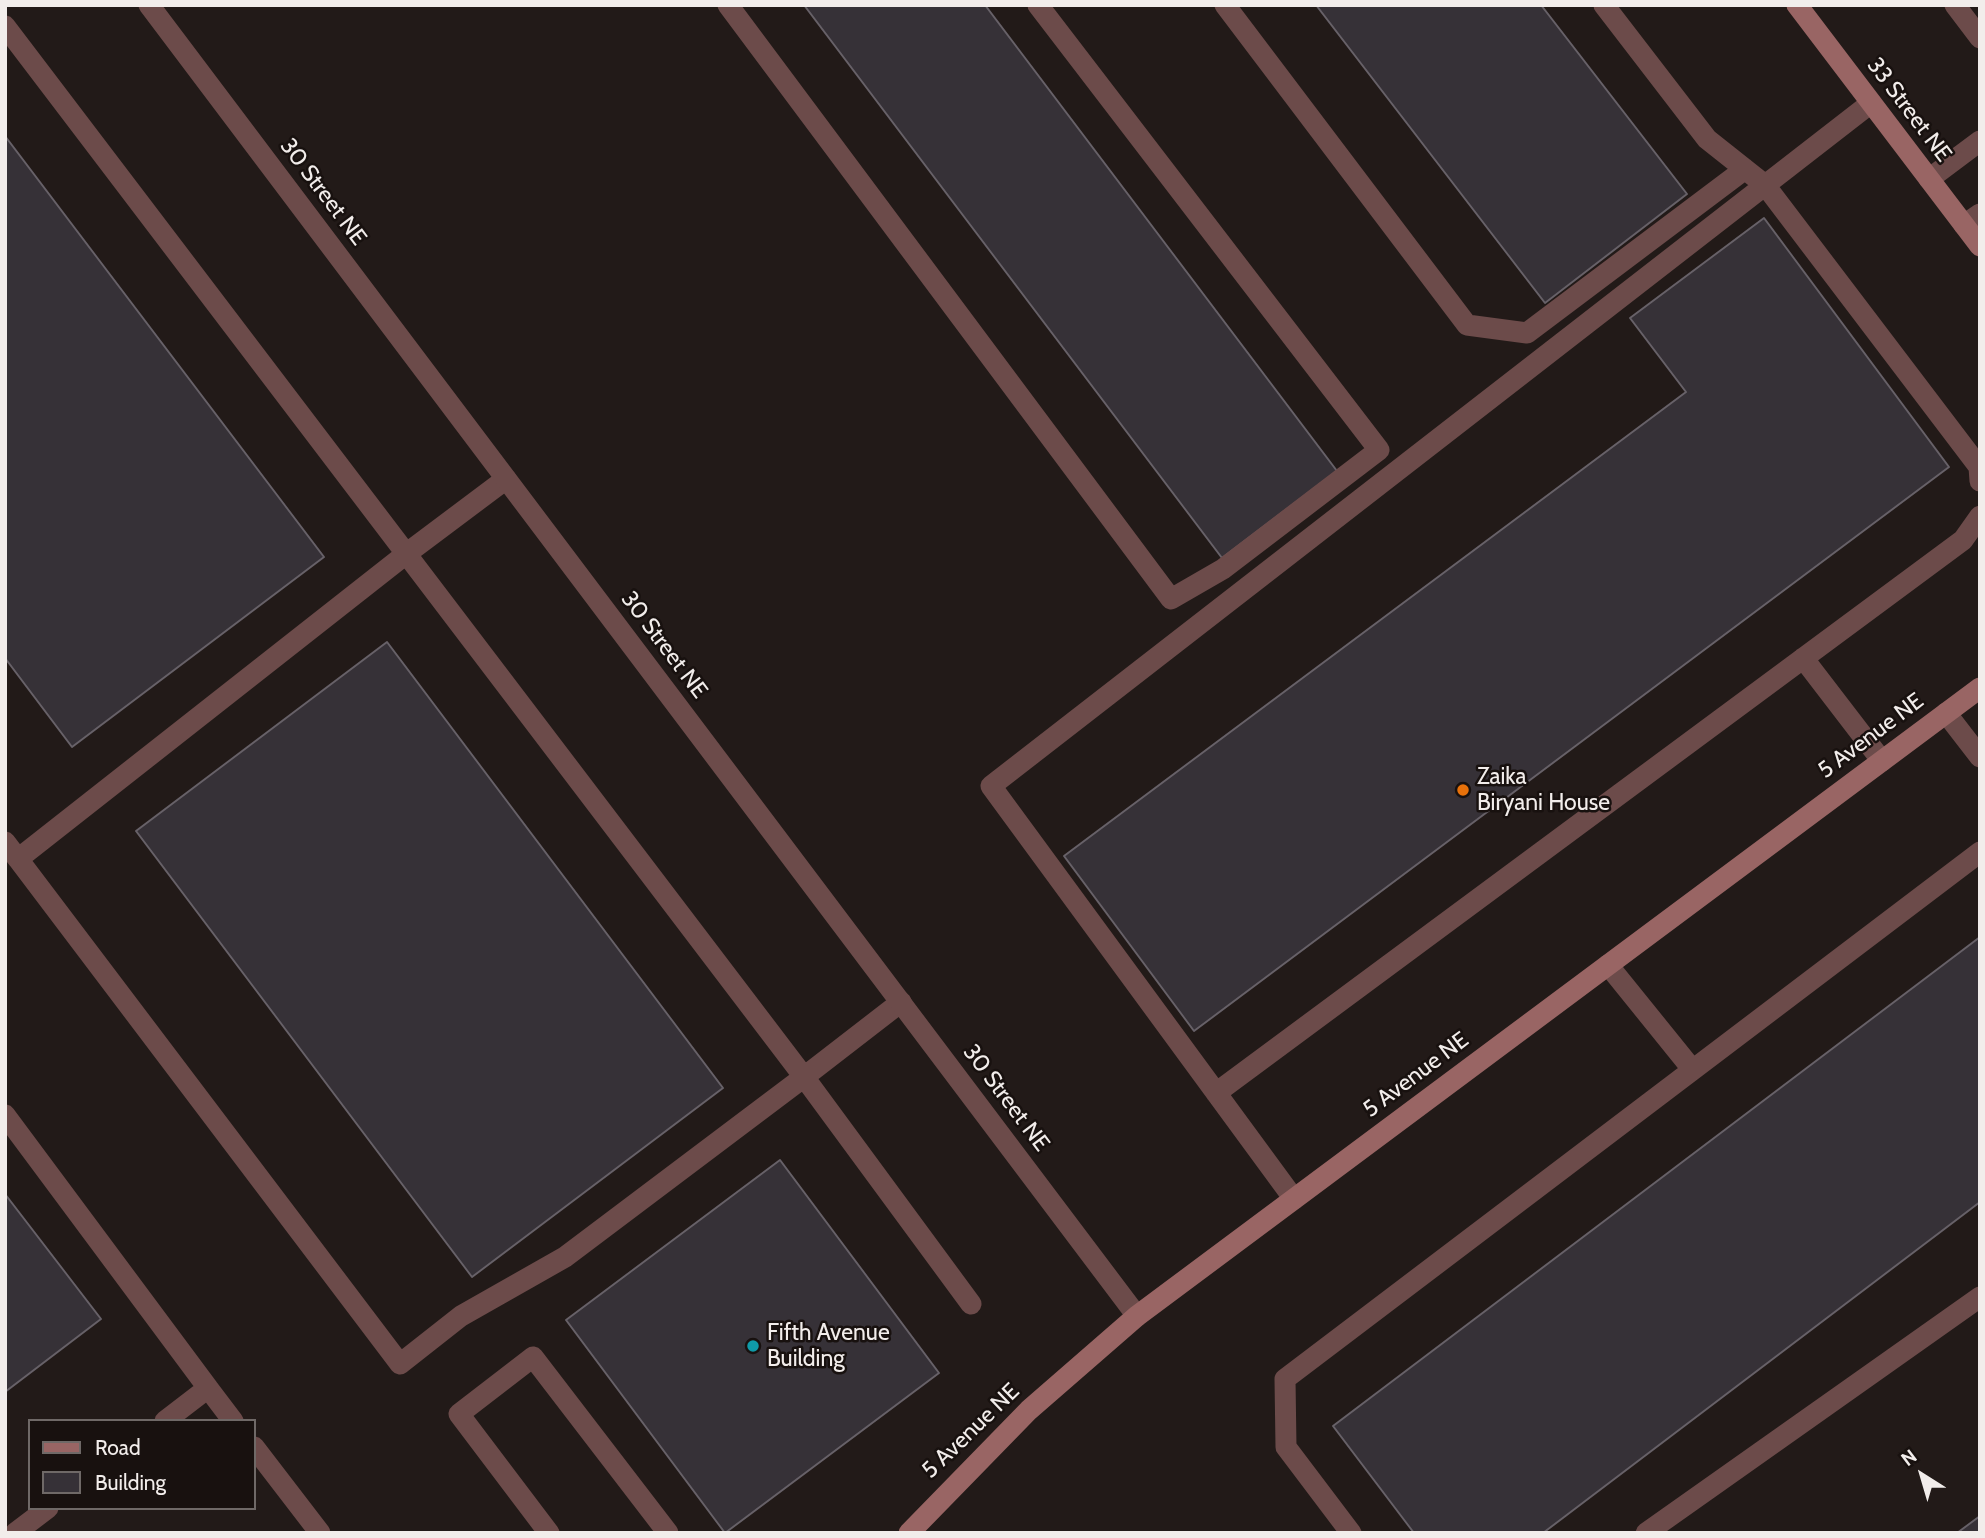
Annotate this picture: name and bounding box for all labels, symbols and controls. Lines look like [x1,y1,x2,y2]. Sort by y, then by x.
street label: 33 Street NE [1861,52,1957,168]
street label: 30 Street NE [274,133,372,251]
street label: 30 Street NE [615,586,713,704]
street label: 5 Avenue NE [1813,687,1929,785]
place label: Zaika Biryani House [1477,763,1610,817]
marker: Zaika Biryani House [1455,782,1471,798]
street label: 5 Avenue NE [1358,1026,1474,1124]
street label: 30 Street NE [957,1039,1055,1157]
place label: Fifth Avenue Building [767,1319,890,1373]
marker: Fifth Avenue Building [745,1338,761,1354]
street label: 5 Avenue NE [917,1378,1025,1484]
legend [28,1419,256,1510]
text: Road [95,1435,141,1460]
north arrow [1887,1440,1957,1510]
text: N [1897,1445,1921,1471]
text: Building [95,1470,166,1495]

